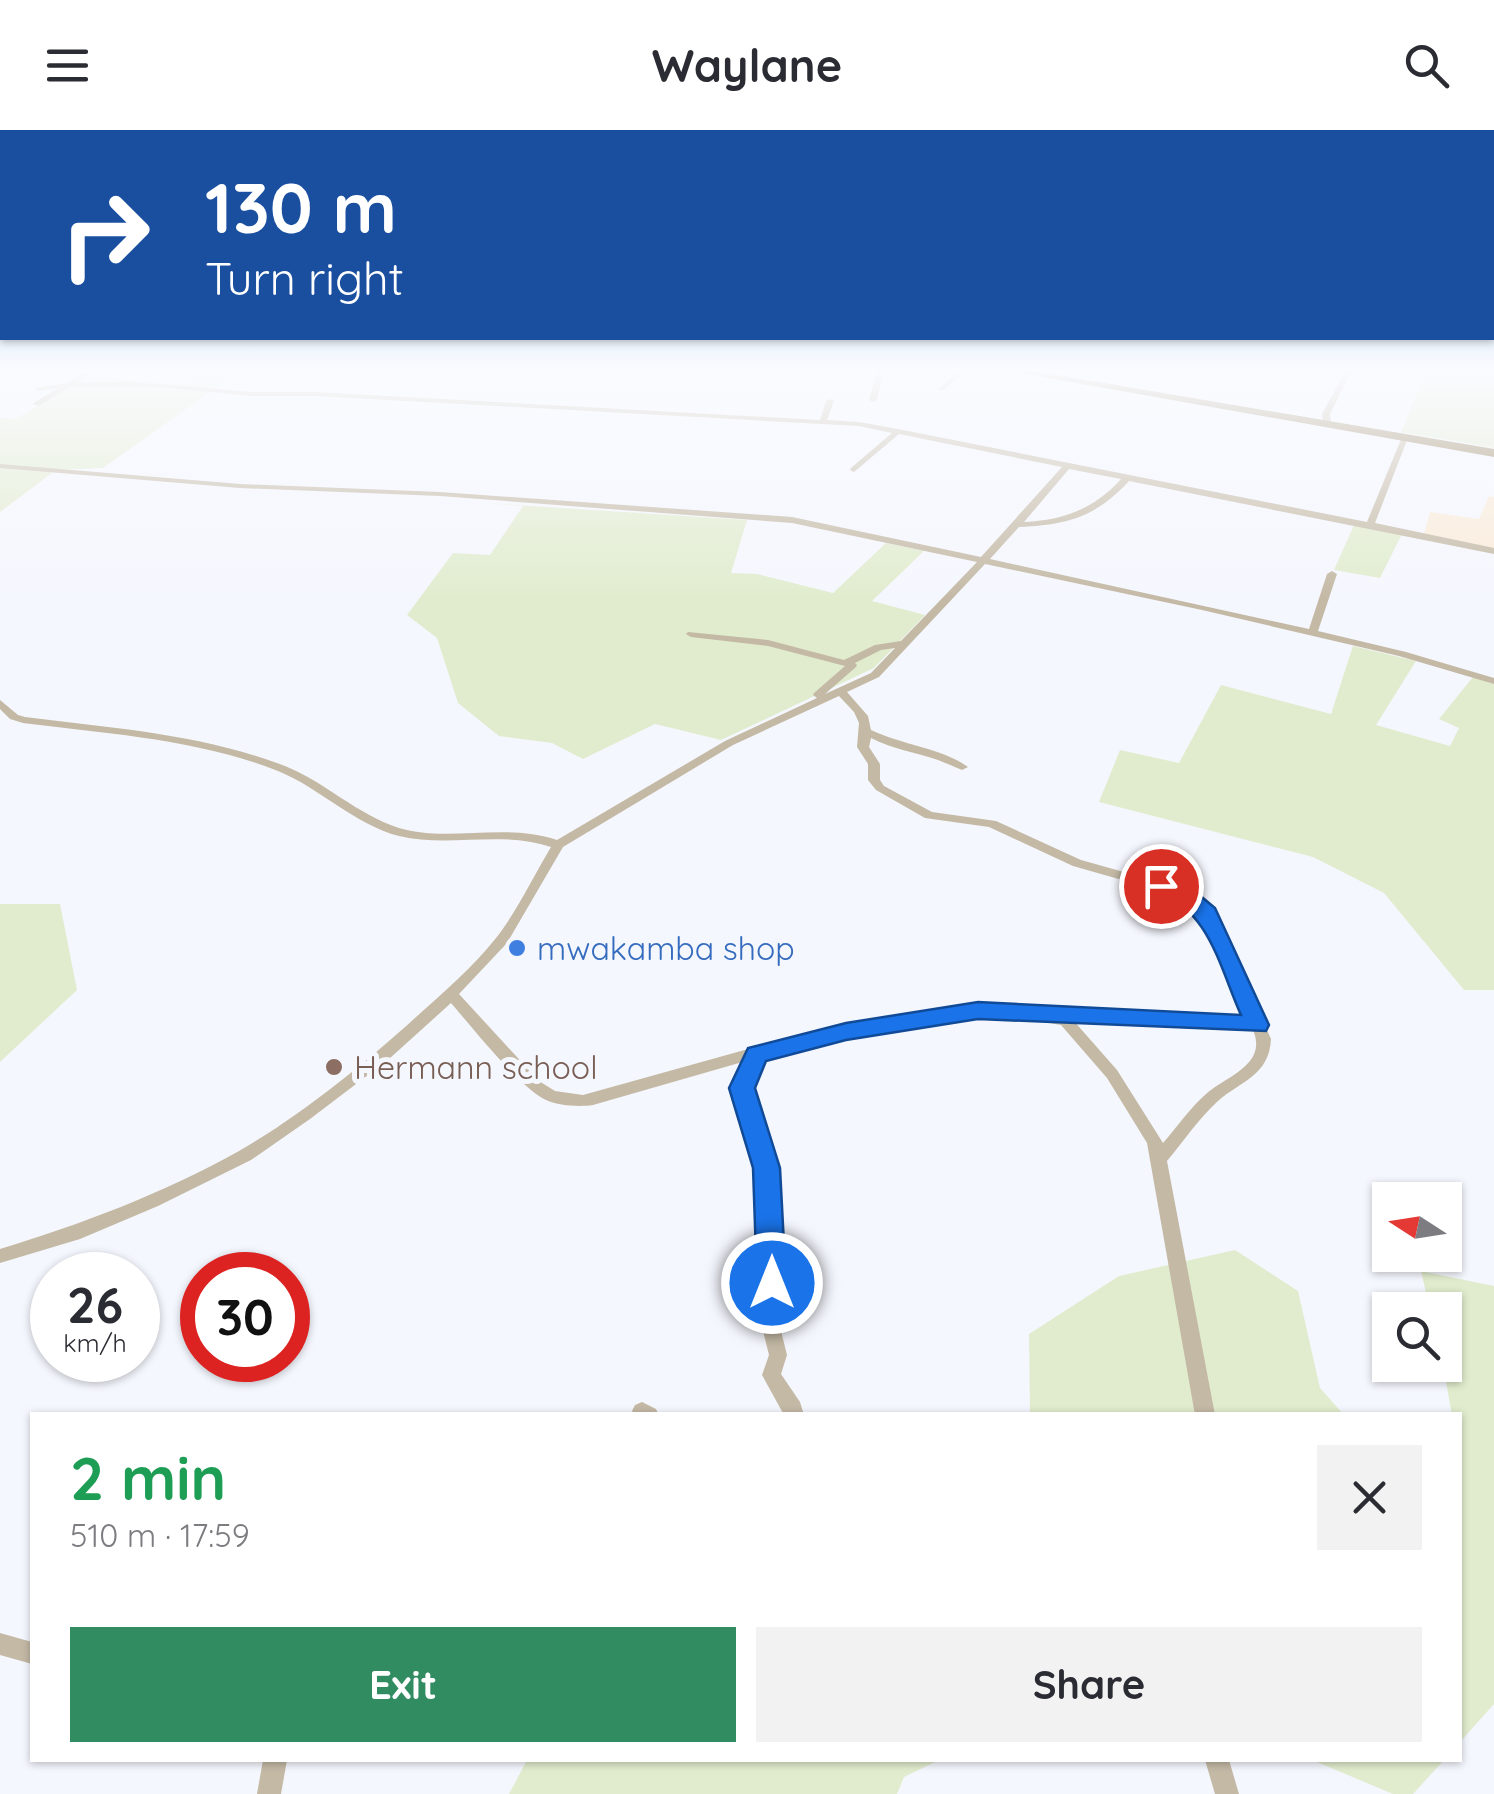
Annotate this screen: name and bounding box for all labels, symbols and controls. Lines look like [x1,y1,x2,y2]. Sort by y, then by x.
text: Waylane [652,37,842,93]
icon: menu [40,38,95,93]
icon: search [1399,38,1454,93]
text: 130 m [205,163,397,251]
icon: right [40,170,170,300]
text: Turn right [205,250,404,306]
pin [1119,844,1204,929]
icon: arrive [1134,859,1189,914]
place label: mwakamba shop [537,928,795,968]
marker: mwakamba shop [506,937,528,959]
place label: Hermann school [354,1047,598,1087]
marker: Hermann school [323,1056,345,1078]
north arrow [1372,1182,1462,1272]
map controls [1372,1182,1462,1382]
position arrow [720,1231,824,1335]
speed limit sign: 30 [180,1252,310,1382]
text: 26 [67,1273,123,1336]
button: search [1372,1292,1462,1382]
text: km/h [63,1327,127,1358]
text: 2 min [70,1440,226,1515]
button: close [1317,1445,1422,1550]
text: 510 m · 17:59 [70,1515,250,1555]
button: Exit [70,1627,736,1742]
button: Share [756,1627,1422,1742]

